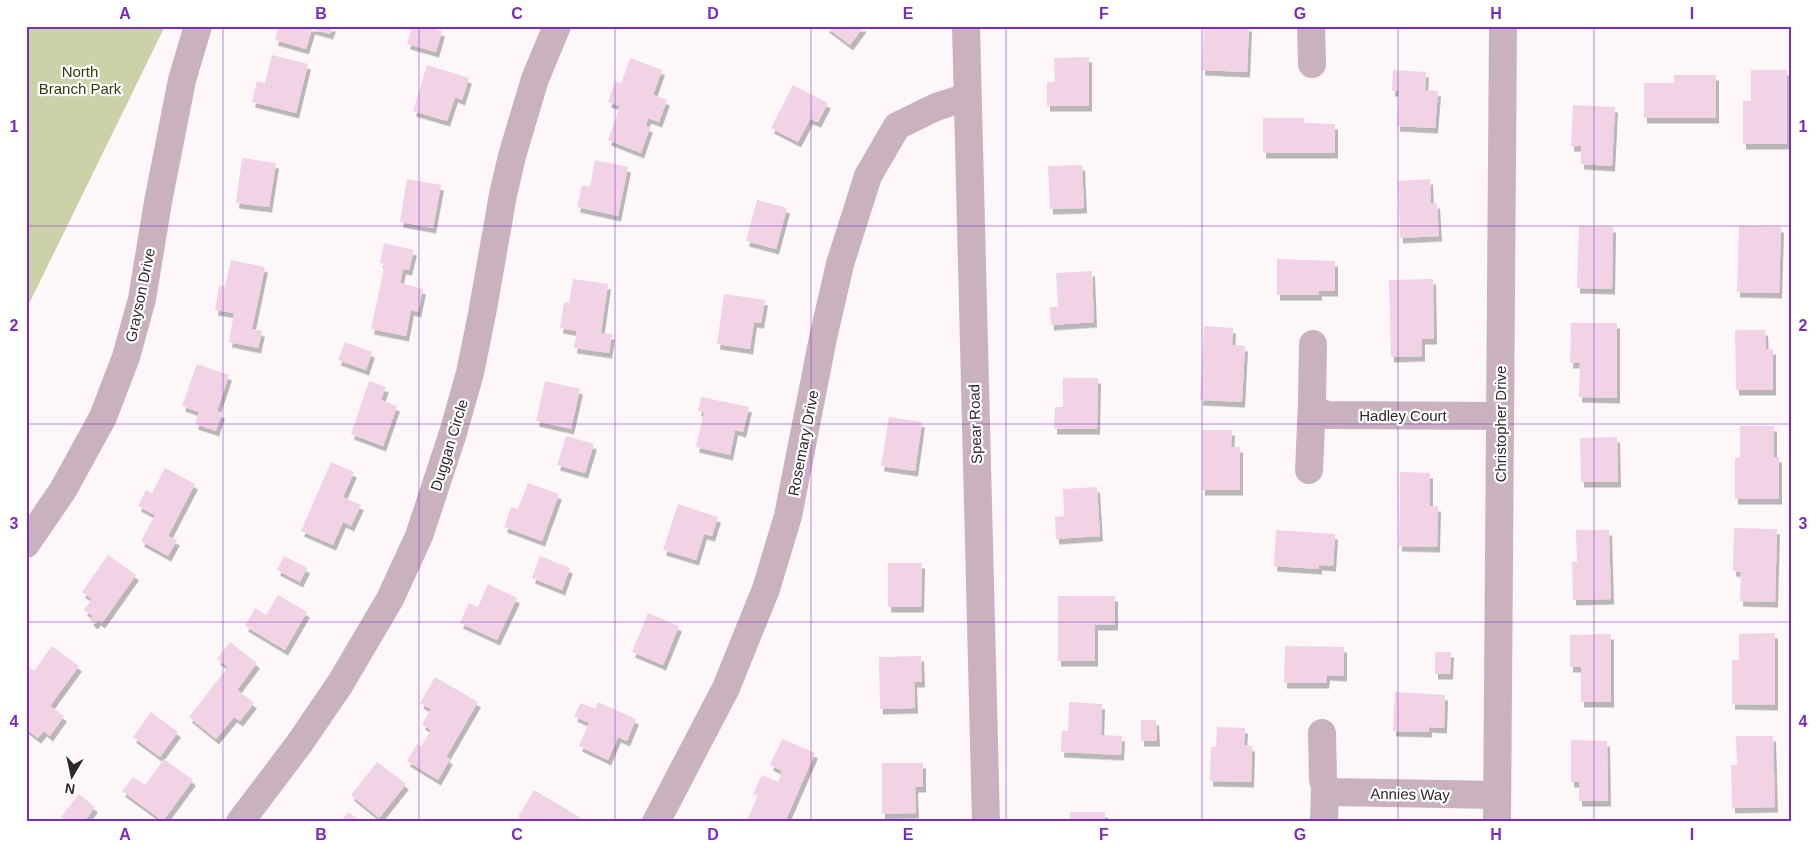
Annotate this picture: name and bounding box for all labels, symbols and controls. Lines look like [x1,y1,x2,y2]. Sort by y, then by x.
text: A [119,5,131,22]
text: B [315,5,327,22]
text: C [511,5,523,22]
text: D [707,5,719,22]
text: E [903,5,914,22]
text: F [1099,5,1109,22]
text: G [1294,5,1306,22]
text: H [1490,5,1502,22]
text: I [1690,5,1694,22]
park label: North Branch Park [39,63,122,97]
text: 1 [10,118,19,135]
text: 1 [1799,118,1808,135]
street label: Grayson Drive [122,246,158,344]
text: 2 [10,317,19,334]
text: 2 [1799,317,1808,334]
street label: Christopher Drive [1492,366,1509,482]
street label: Spear Road [965,384,985,464]
street label: Rosemary Drive [784,389,822,497]
street label: Duggan Circle [427,397,471,493]
street label: Hadley Court [1359,407,1448,424]
text: 3 [10,515,19,532]
text: 3 [1799,515,1808,532]
text: 4 [10,713,19,730]
text: 4 [1799,713,1808,730]
north arrow [48,750,98,800]
text: N [64,780,76,798]
street label: Annies Way [1370,785,1450,803]
text: A [119,826,131,843]
text: B [315,826,327,843]
text: C [511,826,523,843]
text: D [707,826,719,843]
text: E [903,826,914,843]
text: F [1099,826,1109,843]
text: G [1294,826,1306,843]
text: H [1490,826,1502,843]
text: I [1690,826,1694,843]

